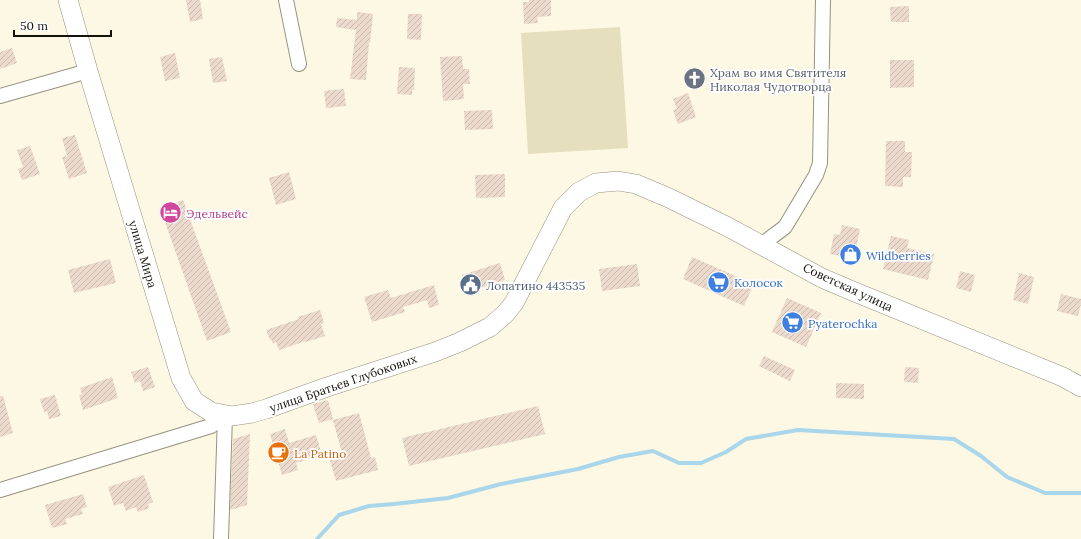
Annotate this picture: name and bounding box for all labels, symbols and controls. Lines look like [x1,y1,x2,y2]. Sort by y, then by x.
scale bar [14,12,111,38]
text: 50 m [20,18,48,33]
place label: Храм во имя Святителя Николая Чудотворца [710,65,846,94]
church icon: Храм во имя Святителя Николая Чудотворца [682,66,708,92]
hotel icon: Эдельвейс [158,200,184,226]
place label: Эдельвейс [186,206,248,221]
street label: улица Мира [126,219,160,289]
shop icon: Wildberries [838,242,864,268]
place label: Wildberries [866,248,931,263]
street label: Советская улица [801,260,895,314]
supermarket icon: Колосок [706,269,732,295]
public building icon: Лопатино 443535 [457,272,483,298]
place label: Колосок [734,275,784,290]
place label: Лопатино 443535 [486,278,585,293]
supermarket icon: Pyaterochka [779,310,805,336]
place label: Pyaterochka [808,316,877,331]
street label: улица Братьев Глубоковых [267,351,419,415]
cafe icon: La Patino [266,440,292,466]
place label: La Patino [294,446,346,461]

